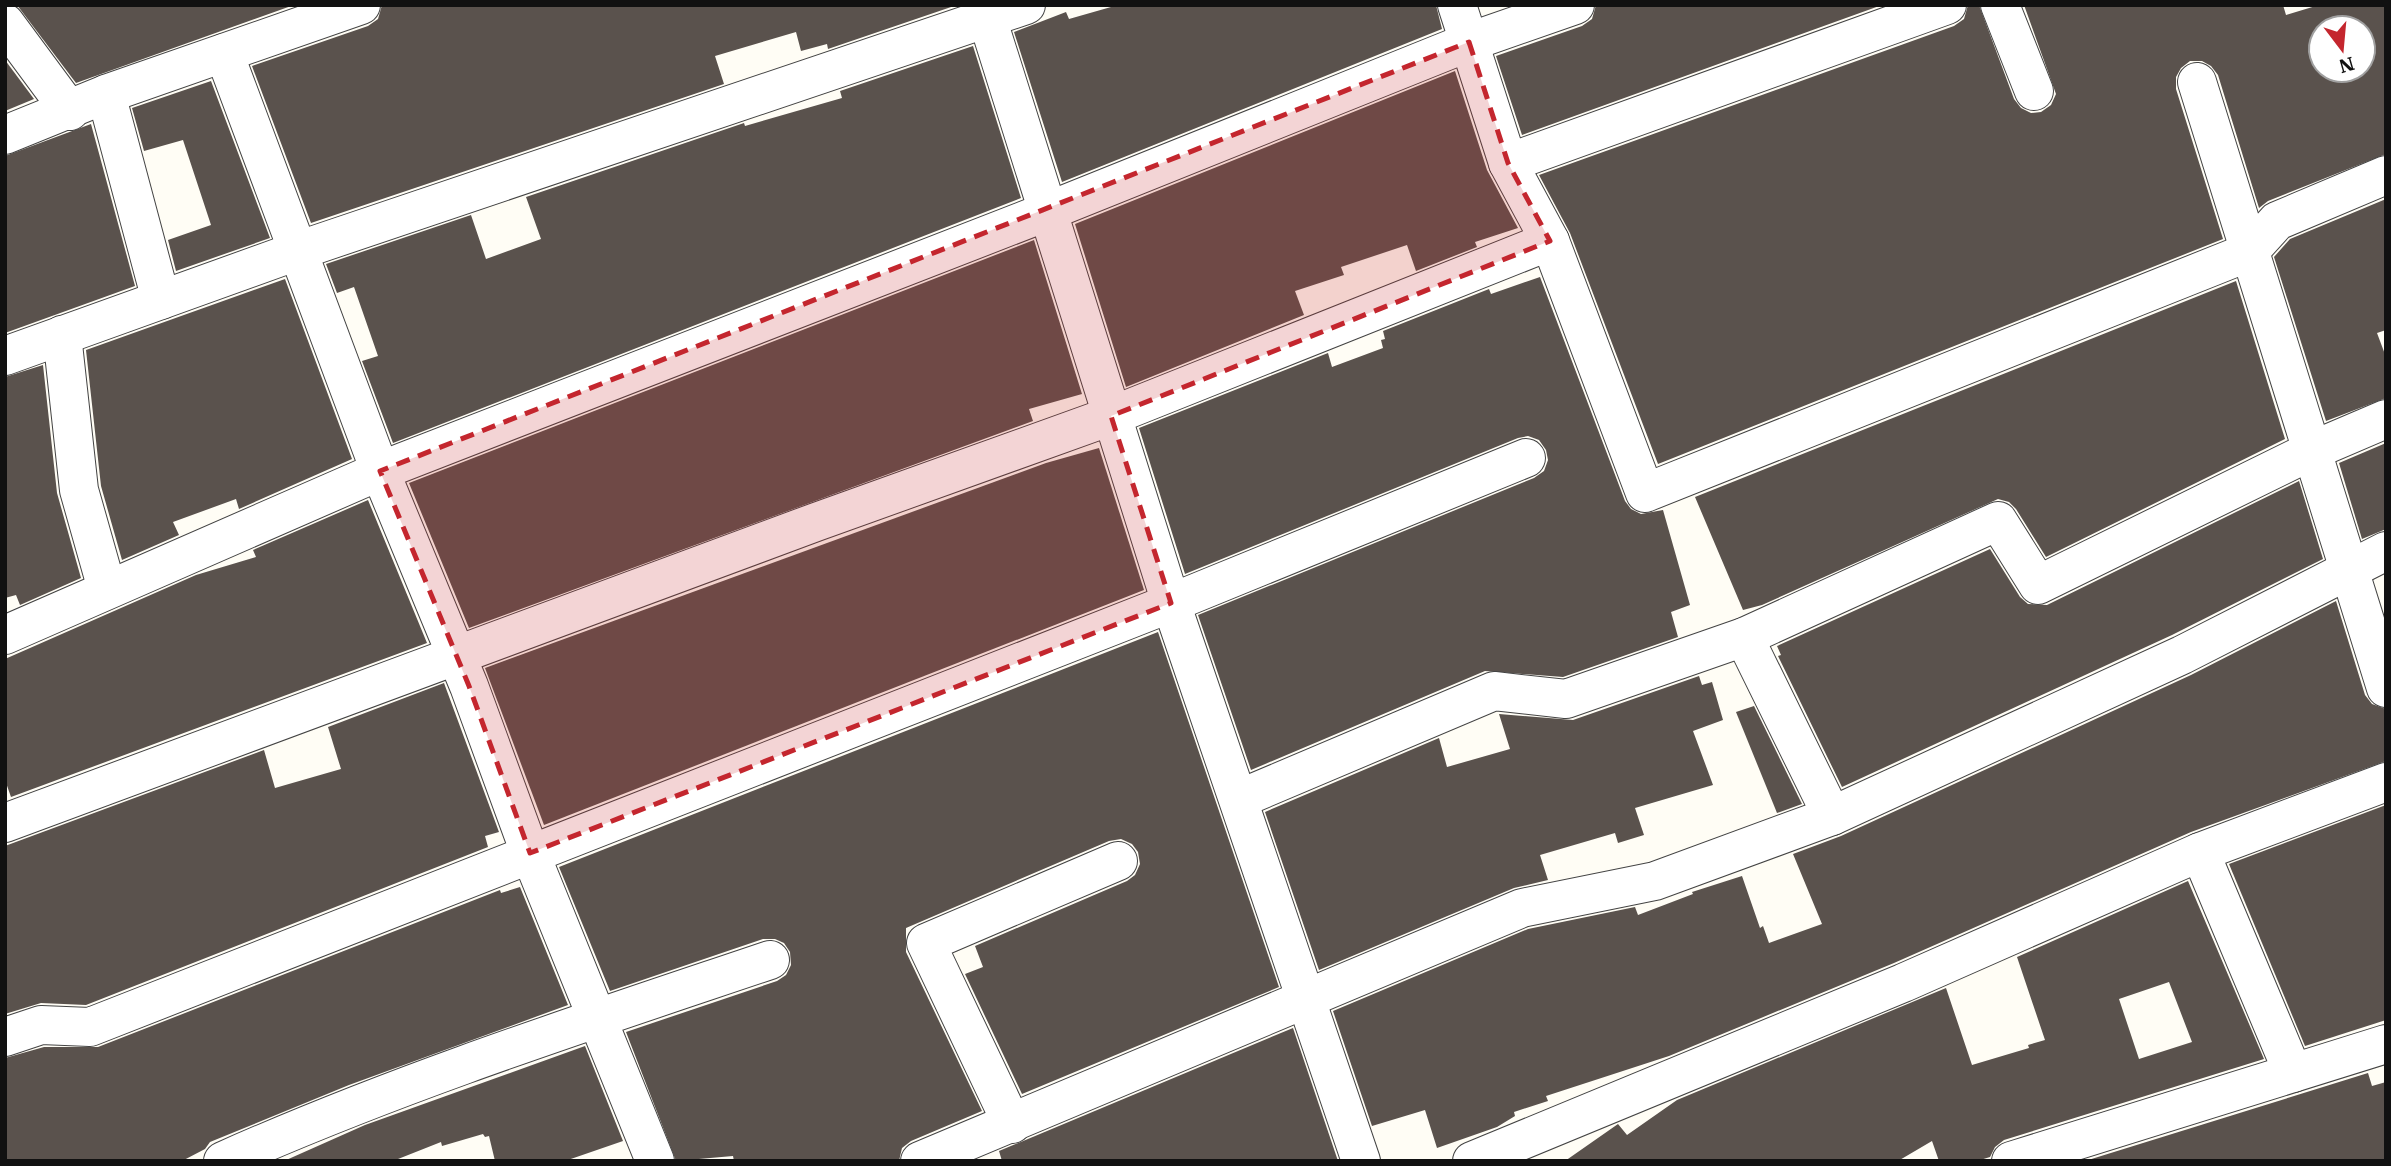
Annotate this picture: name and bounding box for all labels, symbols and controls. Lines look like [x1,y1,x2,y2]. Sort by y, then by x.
north arrow [2307,14,2377,84]
text: N [2336,52,2357,79]

